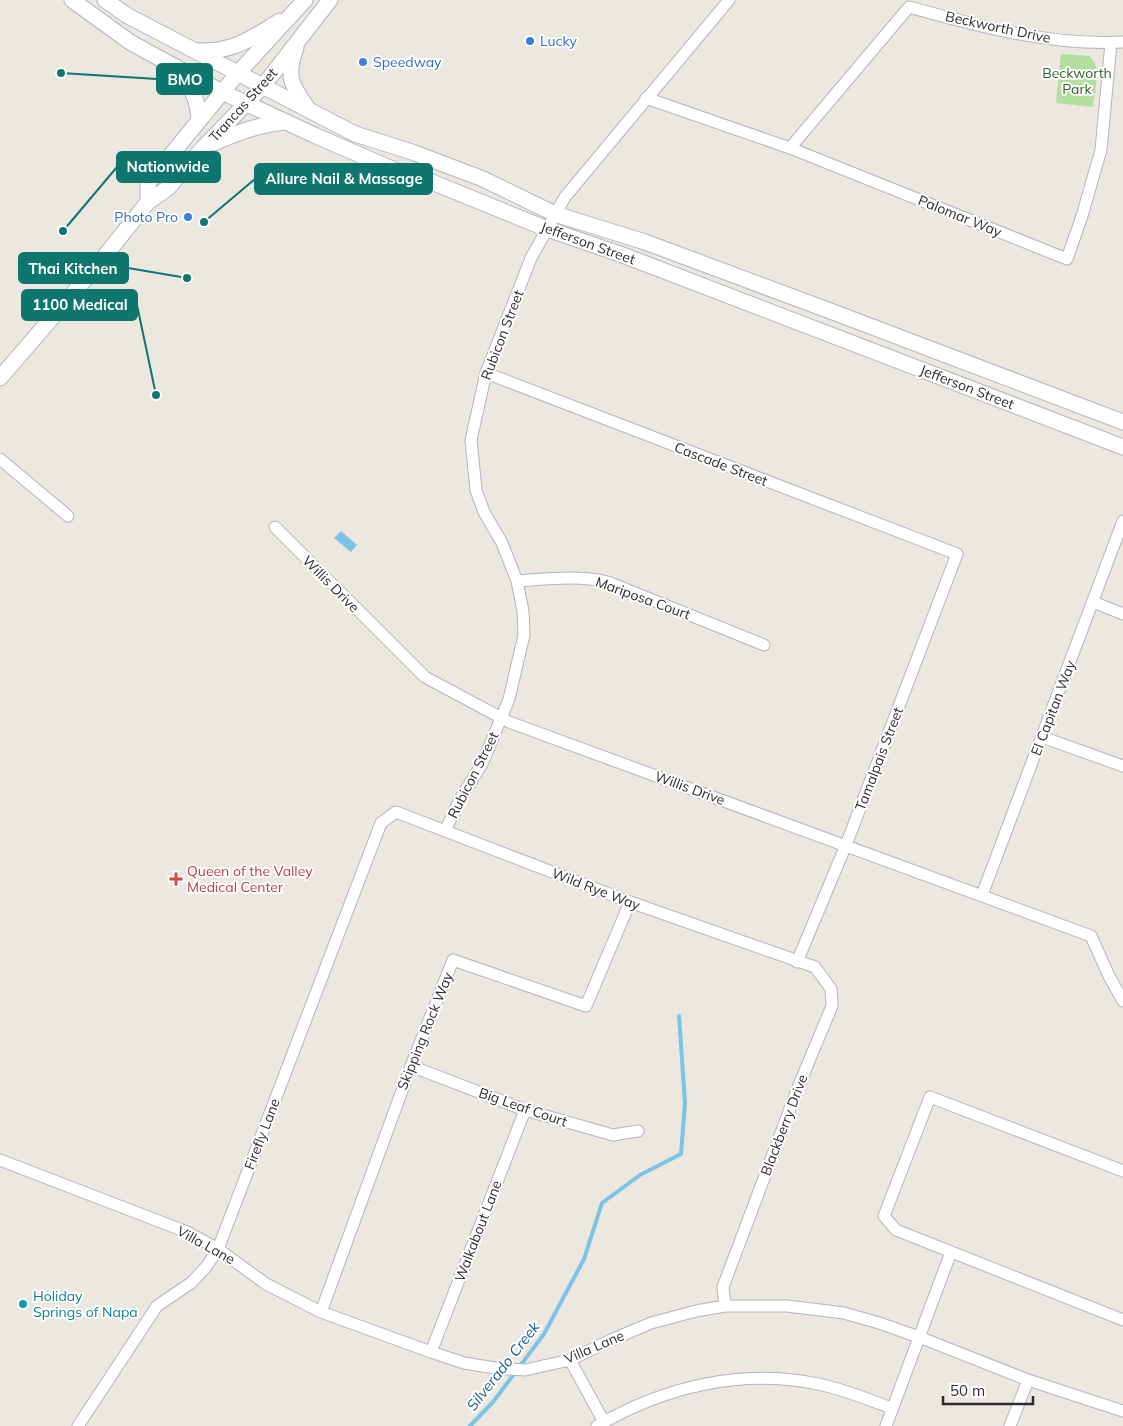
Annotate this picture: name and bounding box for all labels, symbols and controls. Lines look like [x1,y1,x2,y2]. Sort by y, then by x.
street label: Beckworth Drive [944,7,1052,47]
place label: Lucky [540,32,577,50]
marker: Lucky [524,35,536,47]
place label: Speedway [373,53,442,71]
marker: Speedway [357,56,369,68]
callout: BMO [157,64,212,94]
street label: Trancas Street [205,64,281,146]
park label: Beckworth Park [1042,64,1112,98]
text: BMO [167,70,203,89]
callout: Nationwide [117,152,220,182]
text: Nationwide [127,157,209,176]
callout: Allure Nail & Massage [255,164,432,194]
text: Allure Nail & Massage [265,169,423,188]
street label: Palomar Way [916,191,1005,241]
place label: Photo Pro [114,208,178,226]
marker: Photo Pro [182,211,194,223]
street label: Jefferson Street [538,218,638,268]
callout: Thai Kitchen [19,253,128,283]
text: Thai Kitchen [28,259,118,278]
street label: Rubicon Street [477,287,527,383]
callout: 1100 Medical [22,290,137,320]
text: 1100 Medical [32,295,128,314]
street label: Jefferson Street [917,361,1017,413]
street label: Cascade Street [672,438,770,490]
street label: Willis Drive [299,552,363,616]
street label: Mariposa Court [593,572,693,624]
street label: El Capitan Way [1027,657,1080,758]
street label: Tamalpais Street [851,705,907,813]
street label: Rubicon Street [443,729,503,821]
street label: Willis Drive [652,767,728,809]
place label: Queen of the Valley Medical Center [187,862,313,896]
street label: Wild Rye Way [549,864,643,914]
marker: Queen of the Valley Medical Center [169,872,183,886]
street label: Skipping Rock Way [393,969,457,1093]
street label: Blackberry Drive [756,1072,812,1178]
street label: Big Leaf Court [476,1083,570,1131]
street label: Firefly Lane [240,1096,284,1172]
street label: Walkabout Lane [450,1178,506,1284]
street label: Villa Lane [174,1222,238,1268]
place label: Holiday Springs of Napa [33,1287,138,1321]
marker: Holiday Springs of Napa [17,1298,29,1310]
water label: Silverado Creek [462,1317,545,1414]
street label: Villa Lane [561,1326,627,1368]
scale bar [943,1374,1033,1406]
text: 50 m [950,1381,985,1400]

